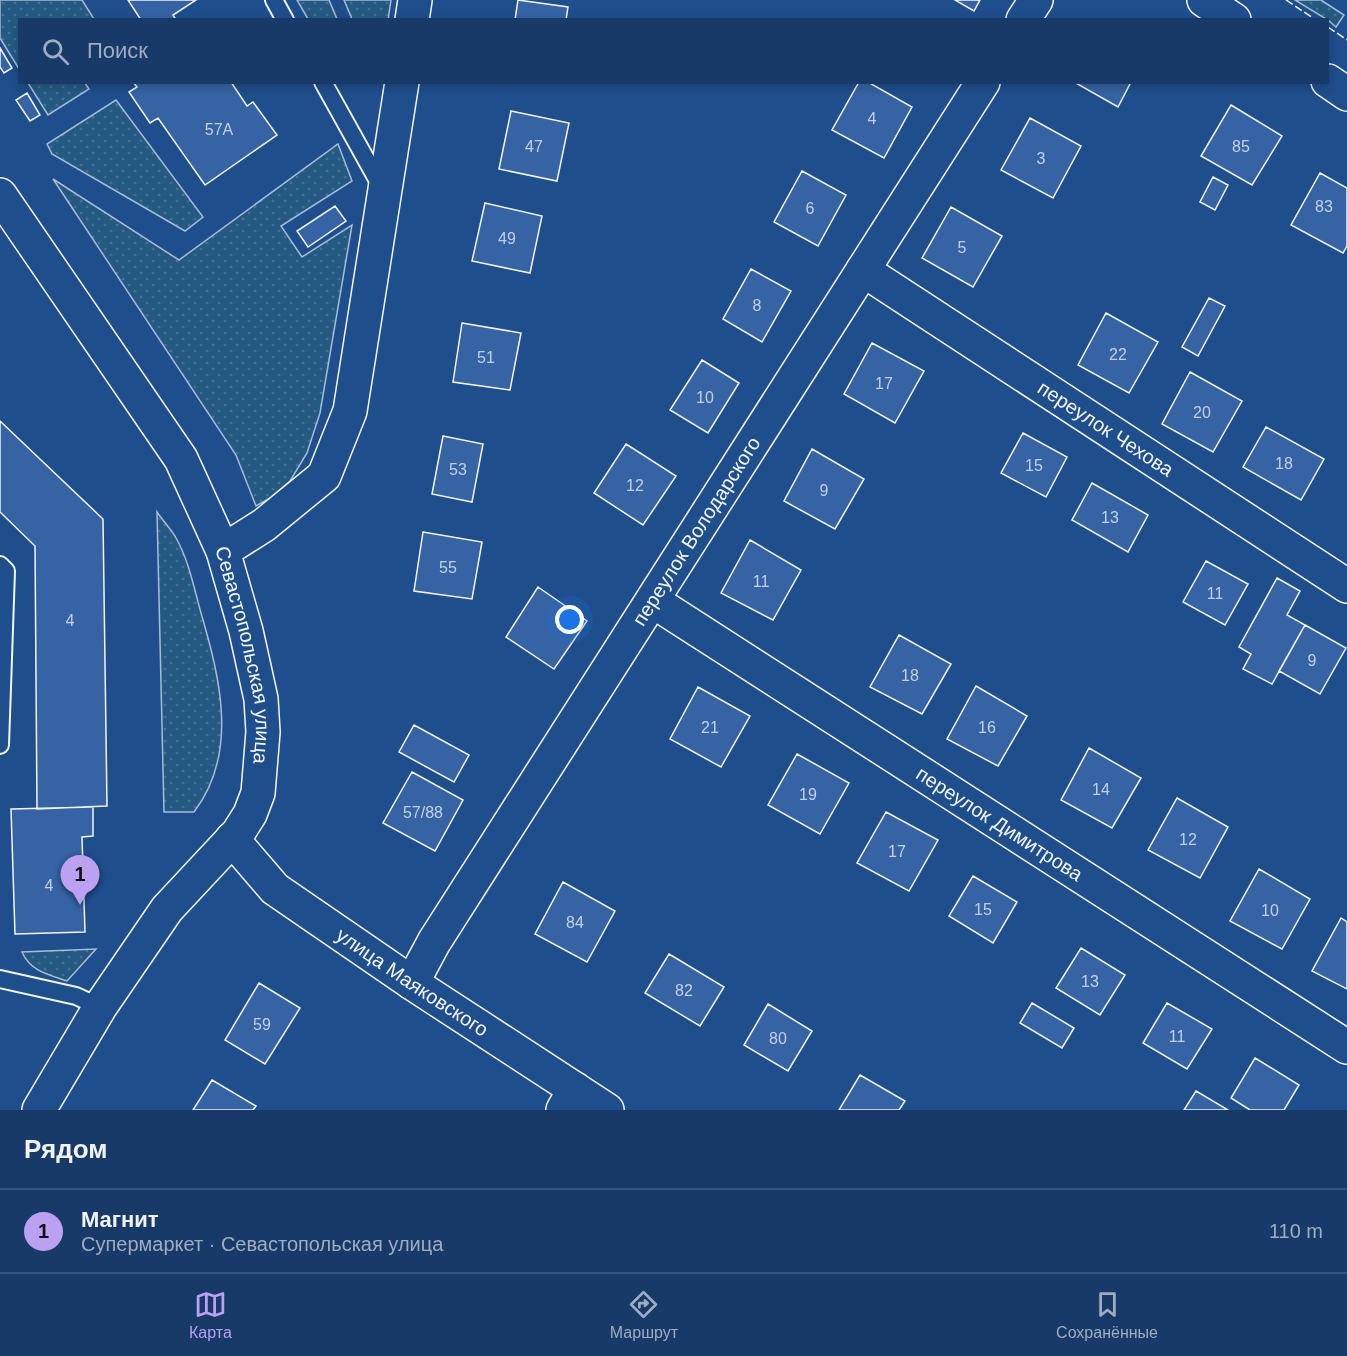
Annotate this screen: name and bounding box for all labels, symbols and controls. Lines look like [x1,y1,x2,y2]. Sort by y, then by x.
search box [18,18,1329,84]
icon: search [39,35,72,68]
text: Поиск [87,38,148,63]
house number: 4 [868,110,877,127]
house number: 57А [205,121,234,138]
house number: 47 [525,138,543,155]
house number: 85 [1232,138,1250,155]
house number: 3 [1037,150,1046,167]
house number: 83 [1315,198,1333,215]
house number: 6 [806,200,815,217]
house number: 49 [498,230,516,247]
house number: 5 [958,239,967,256]
house number: 8 [753,297,762,314]
house number: 22 [1109,346,1127,363]
house number: 51 [477,349,495,366]
house number: 17 [875,375,893,392]
street label: переулок Чехова [1034,376,1178,481]
house number: 10 [696,389,714,406]
house number: 20 [1193,404,1211,421]
street label: переулок Володарского [628,433,765,630]
house number: 18 [1275,455,1293,472]
house number: 15 [1025,457,1043,474]
house number: 53 [449,461,467,478]
house number: 12 [626,477,644,494]
house number: 9 [820,482,829,499]
house number: 13 [1101,509,1119,526]
street label: Севастопольская улица [211,544,274,766]
house number: 55 [439,559,457,576]
house number: 11 [753,573,769,590]
house number: 11 [1207,585,1223,602]
your location [555,605,584,634]
house number: 4 [66,612,75,629]
house number: 9 [1308,652,1317,669]
house number: 18 [901,667,919,684]
house number: 21 [701,719,719,736]
house number: 16 [978,719,996,736]
street label: переулок Димитрова [912,762,1088,886]
house number: 14 [1092,781,1110,798]
house number: 19 [799,786,817,803]
house number: 57/88 [403,804,443,821]
house number: 12 [1179,831,1197,848]
house number: 17 [888,843,906,860]
pin: 1 [60,856,100,905]
house number: 4 [45,877,54,894]
house number: 15 [974,901,992,918]
house number: 10 [1261,902,1279,919]
house number: 84 [566,914,584,931]
street label: улица Маяковского [332,924,493,1041]
house number: 13 [1081,973,1099,990]
house number: 82 [675,982,693,999]
house number: 59 [253,1016,271,1033]
house number: 11 [1169,1028,1185,1045]
house number: 80 [769,1030,787,1047]
text: Рядом [24,1134,107,1164]
text: Магнит [81,1207,159,1232]
text: 1 [38,1220,49,1242]
text: 110 m [1269,1220,1323,1242]
text: Супермаркет · Севастопольская улица [81,1233,443,1255]
tab: Карта [189,1288,232,1342]
tab: Маршрут [610,1288,678,1342]
tab: Сохранённые [1056,1288,1158,1342]

